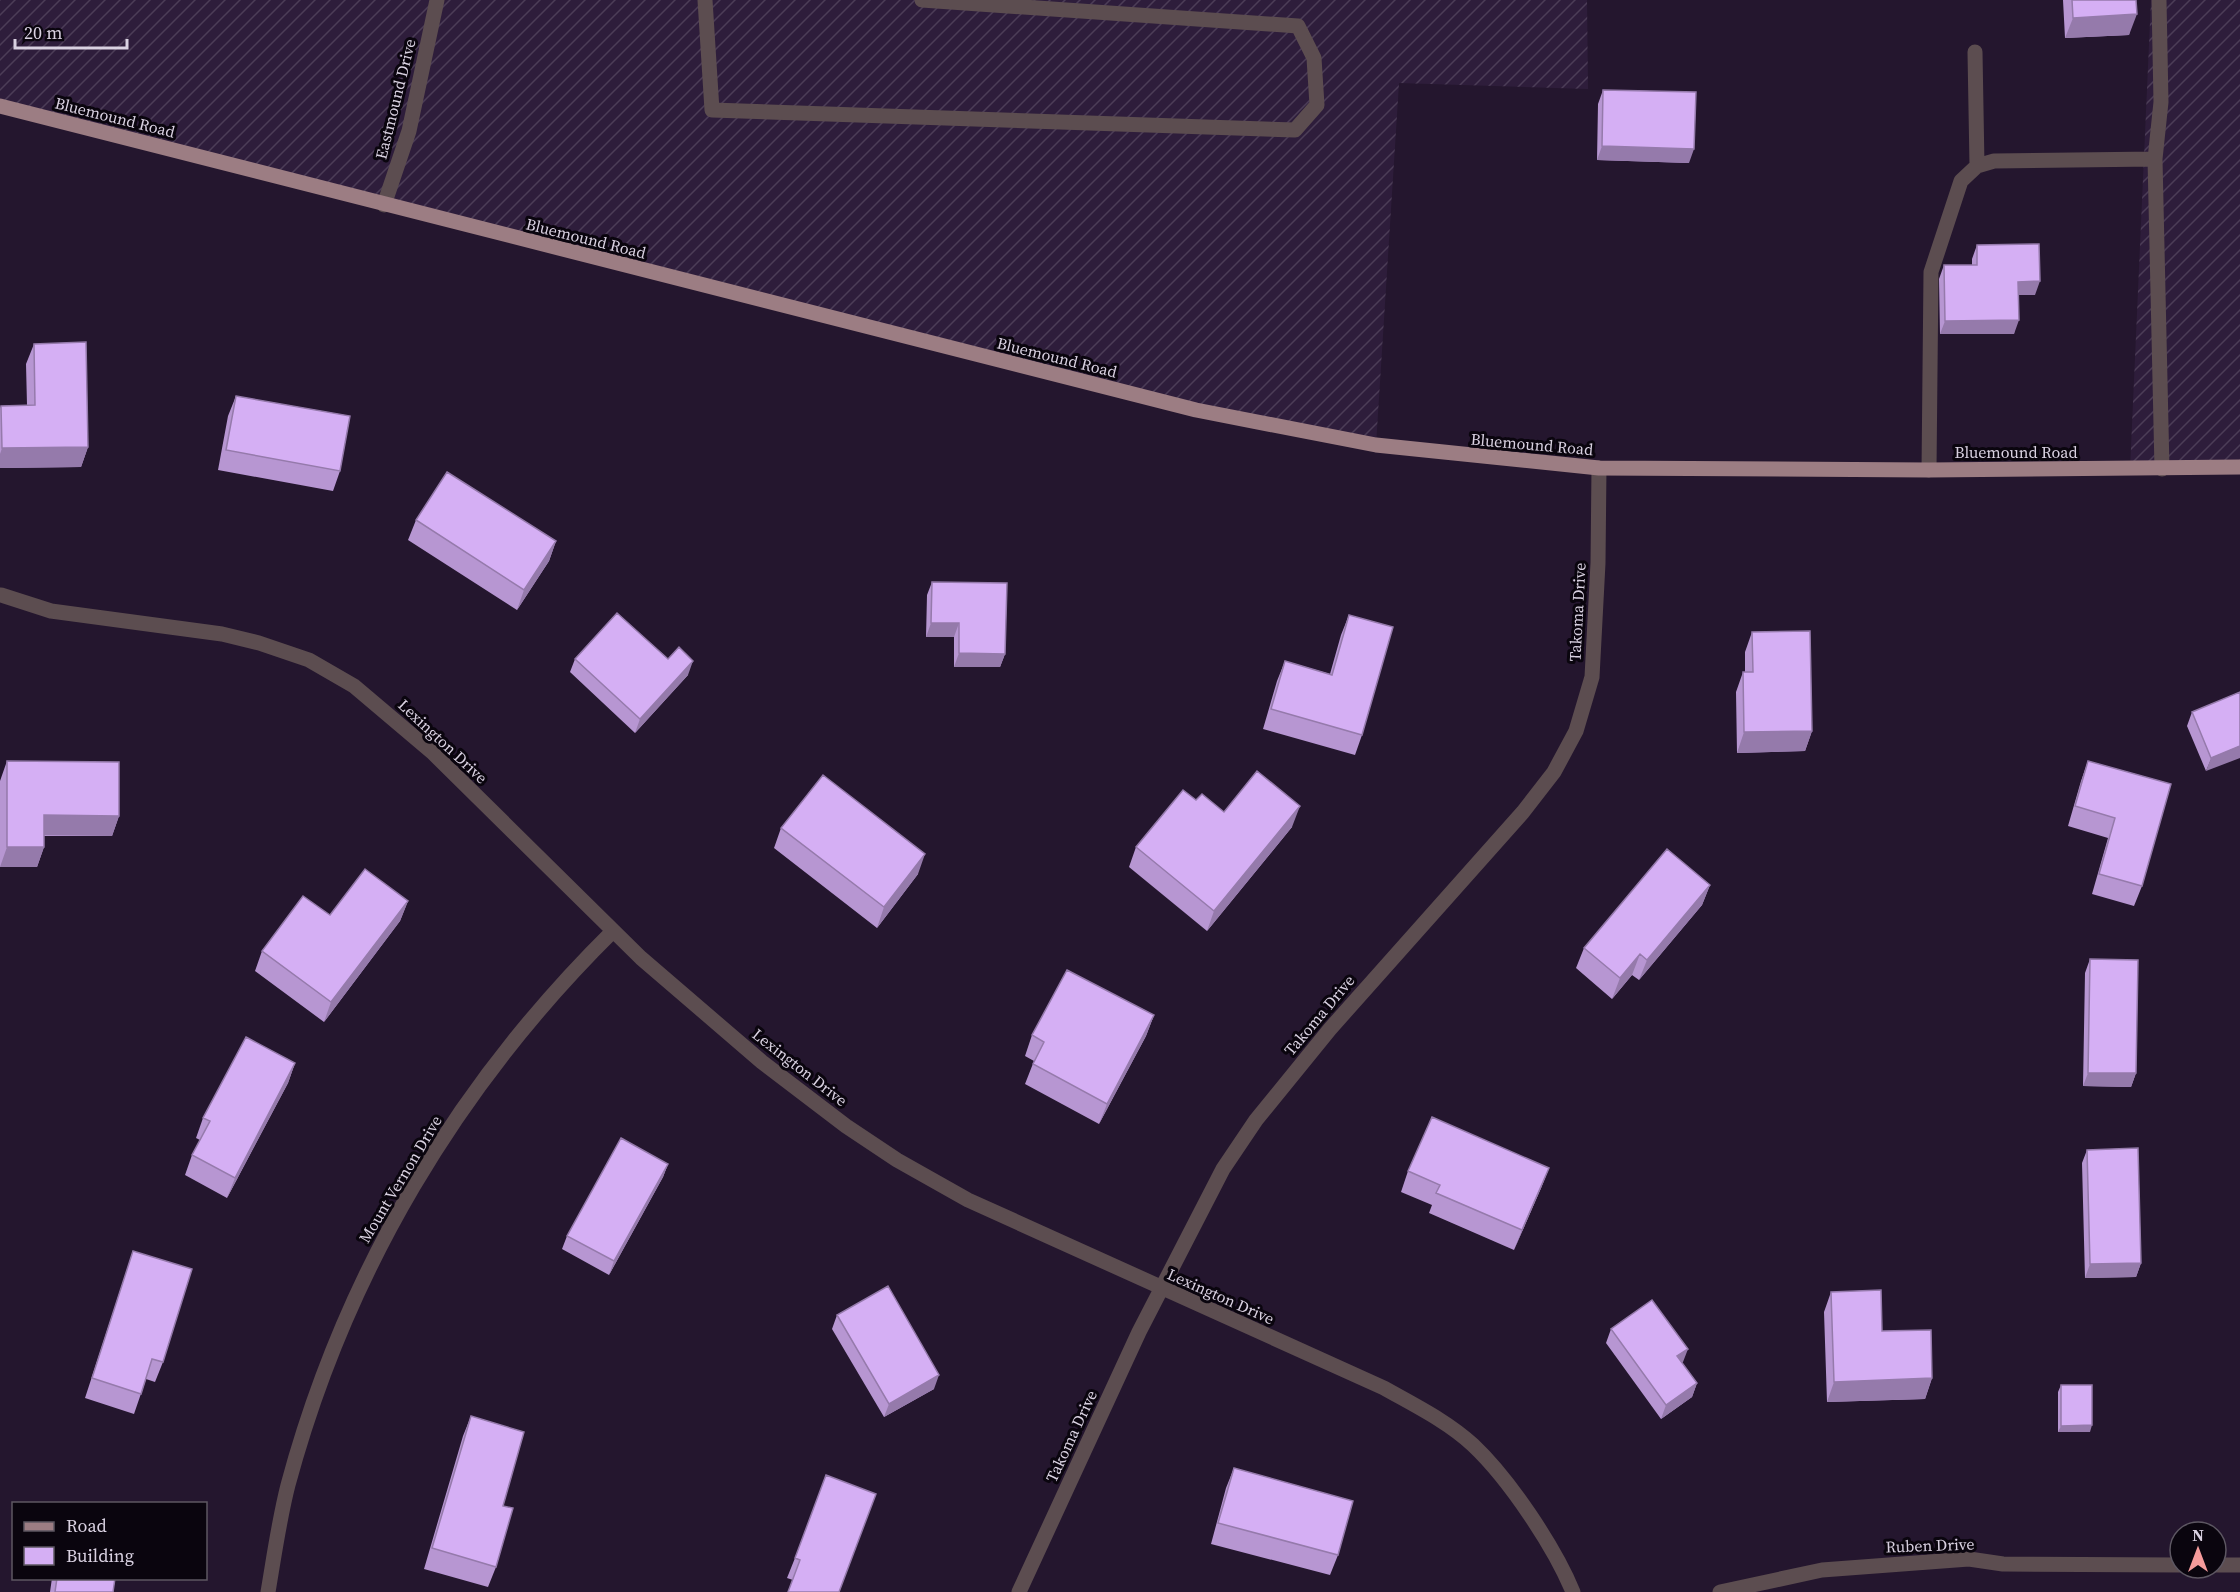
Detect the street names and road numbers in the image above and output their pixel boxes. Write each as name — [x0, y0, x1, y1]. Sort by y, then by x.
street label: Eastmound Drive — [369, 36, 421, 162]
street label: Bluemound Road — [53, 91, 177, 143]
street label: Bluemound Road — [524, 212, 648, 264]
street label: Bluemound Road — [995, 331, 1119, 383]
street label: Bluemound Road — [1470, 428, 1594, 460]
street label: Bluemound Road — [1955, 441, 2077, 463]
street label: Takoma Drive — [1563, 562, 1591, 662]
street label: Lexington Drive — [393, 694, 493, 788]
street label: Takoma Drive — [1279, 970, 1359, 1060]
street label: Lexington Drive — [748, 1023, 852, 1111]
street label: Mount Vernon Drive — [353, 1111, 447, 1247]
street label: Lexington Drive — [1164, 1263, 1278, 1329]
street label: Takoma Drive — [1040, 1386, 1102, 1486]
street label: Ruben Drive — [1885, 1532, 1975, 1558]

